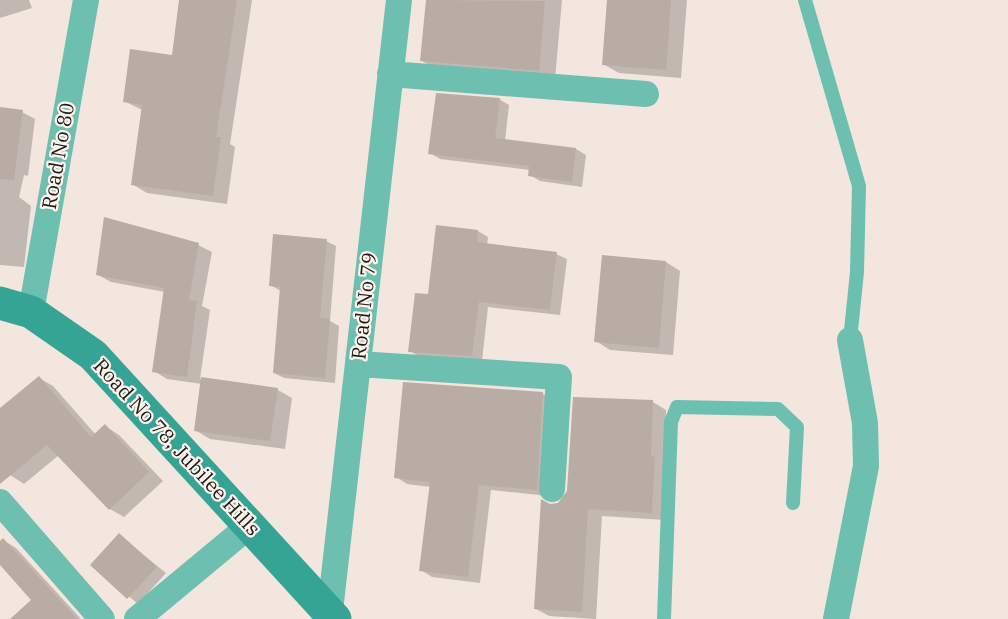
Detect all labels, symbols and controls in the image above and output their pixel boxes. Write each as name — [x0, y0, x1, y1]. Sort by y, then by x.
street label: Road No 80 — [35, 101, 80, 211]
street label: Road No 79 — [344, 251, 383, 361]
street label: Road No 78, Jubilee Hills — [88, 352, 267, 541]

